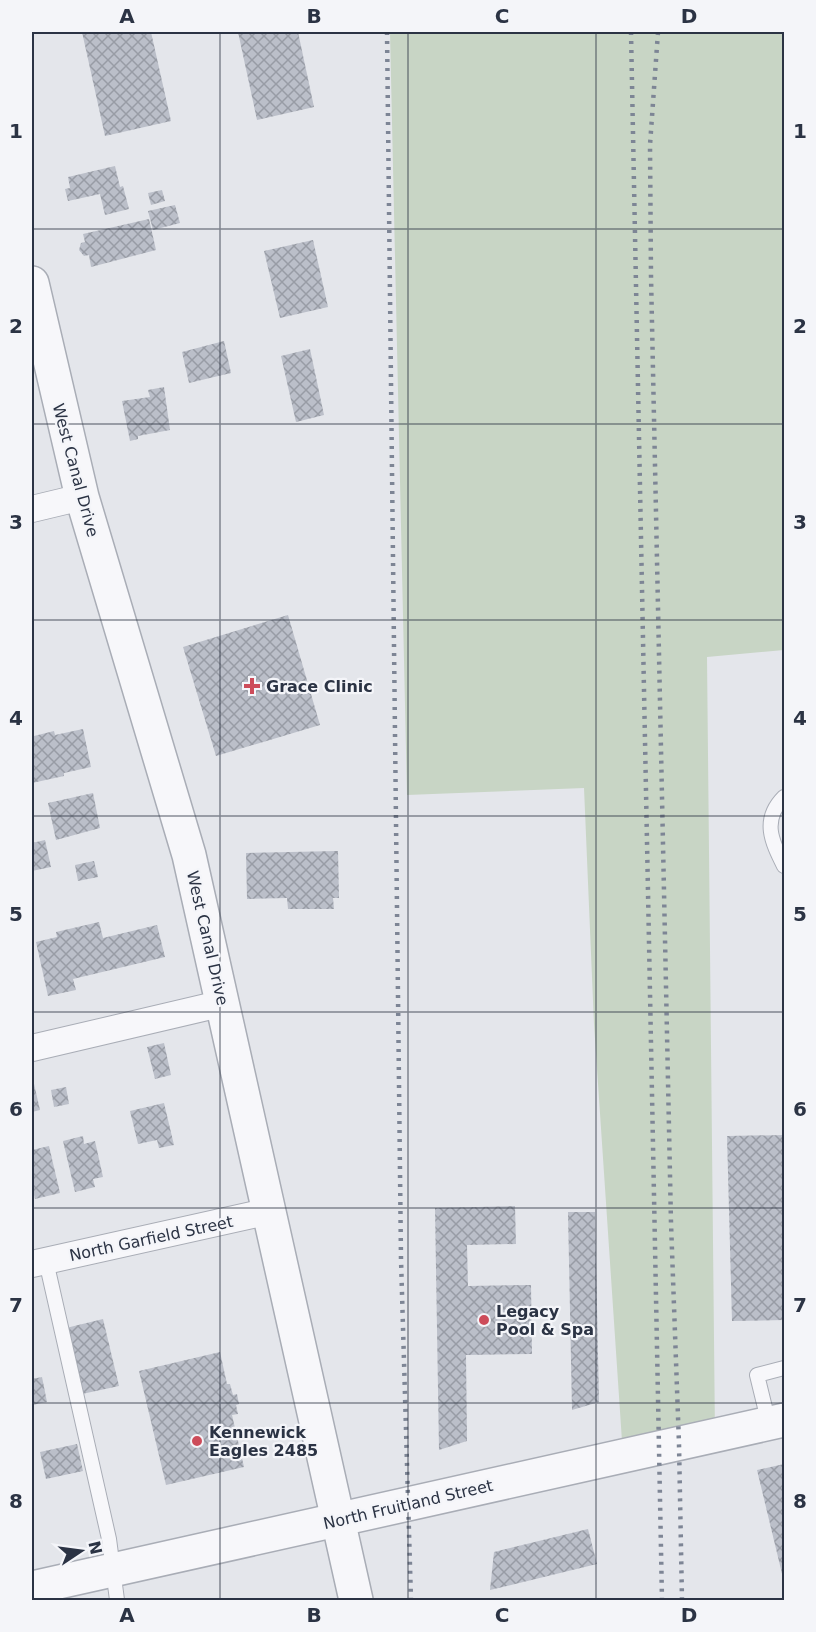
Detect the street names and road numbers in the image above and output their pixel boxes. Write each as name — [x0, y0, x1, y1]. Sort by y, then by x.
street label: West Canal Drive — [49, 401, 102, 539]
street label: West Canal Drive — [183, 869, 232, 1007]
street label: North Garfield Street — [68, 1212, 235, 1265]
street label: North Fruitland Street — [321, 1476, 495, 1533]

